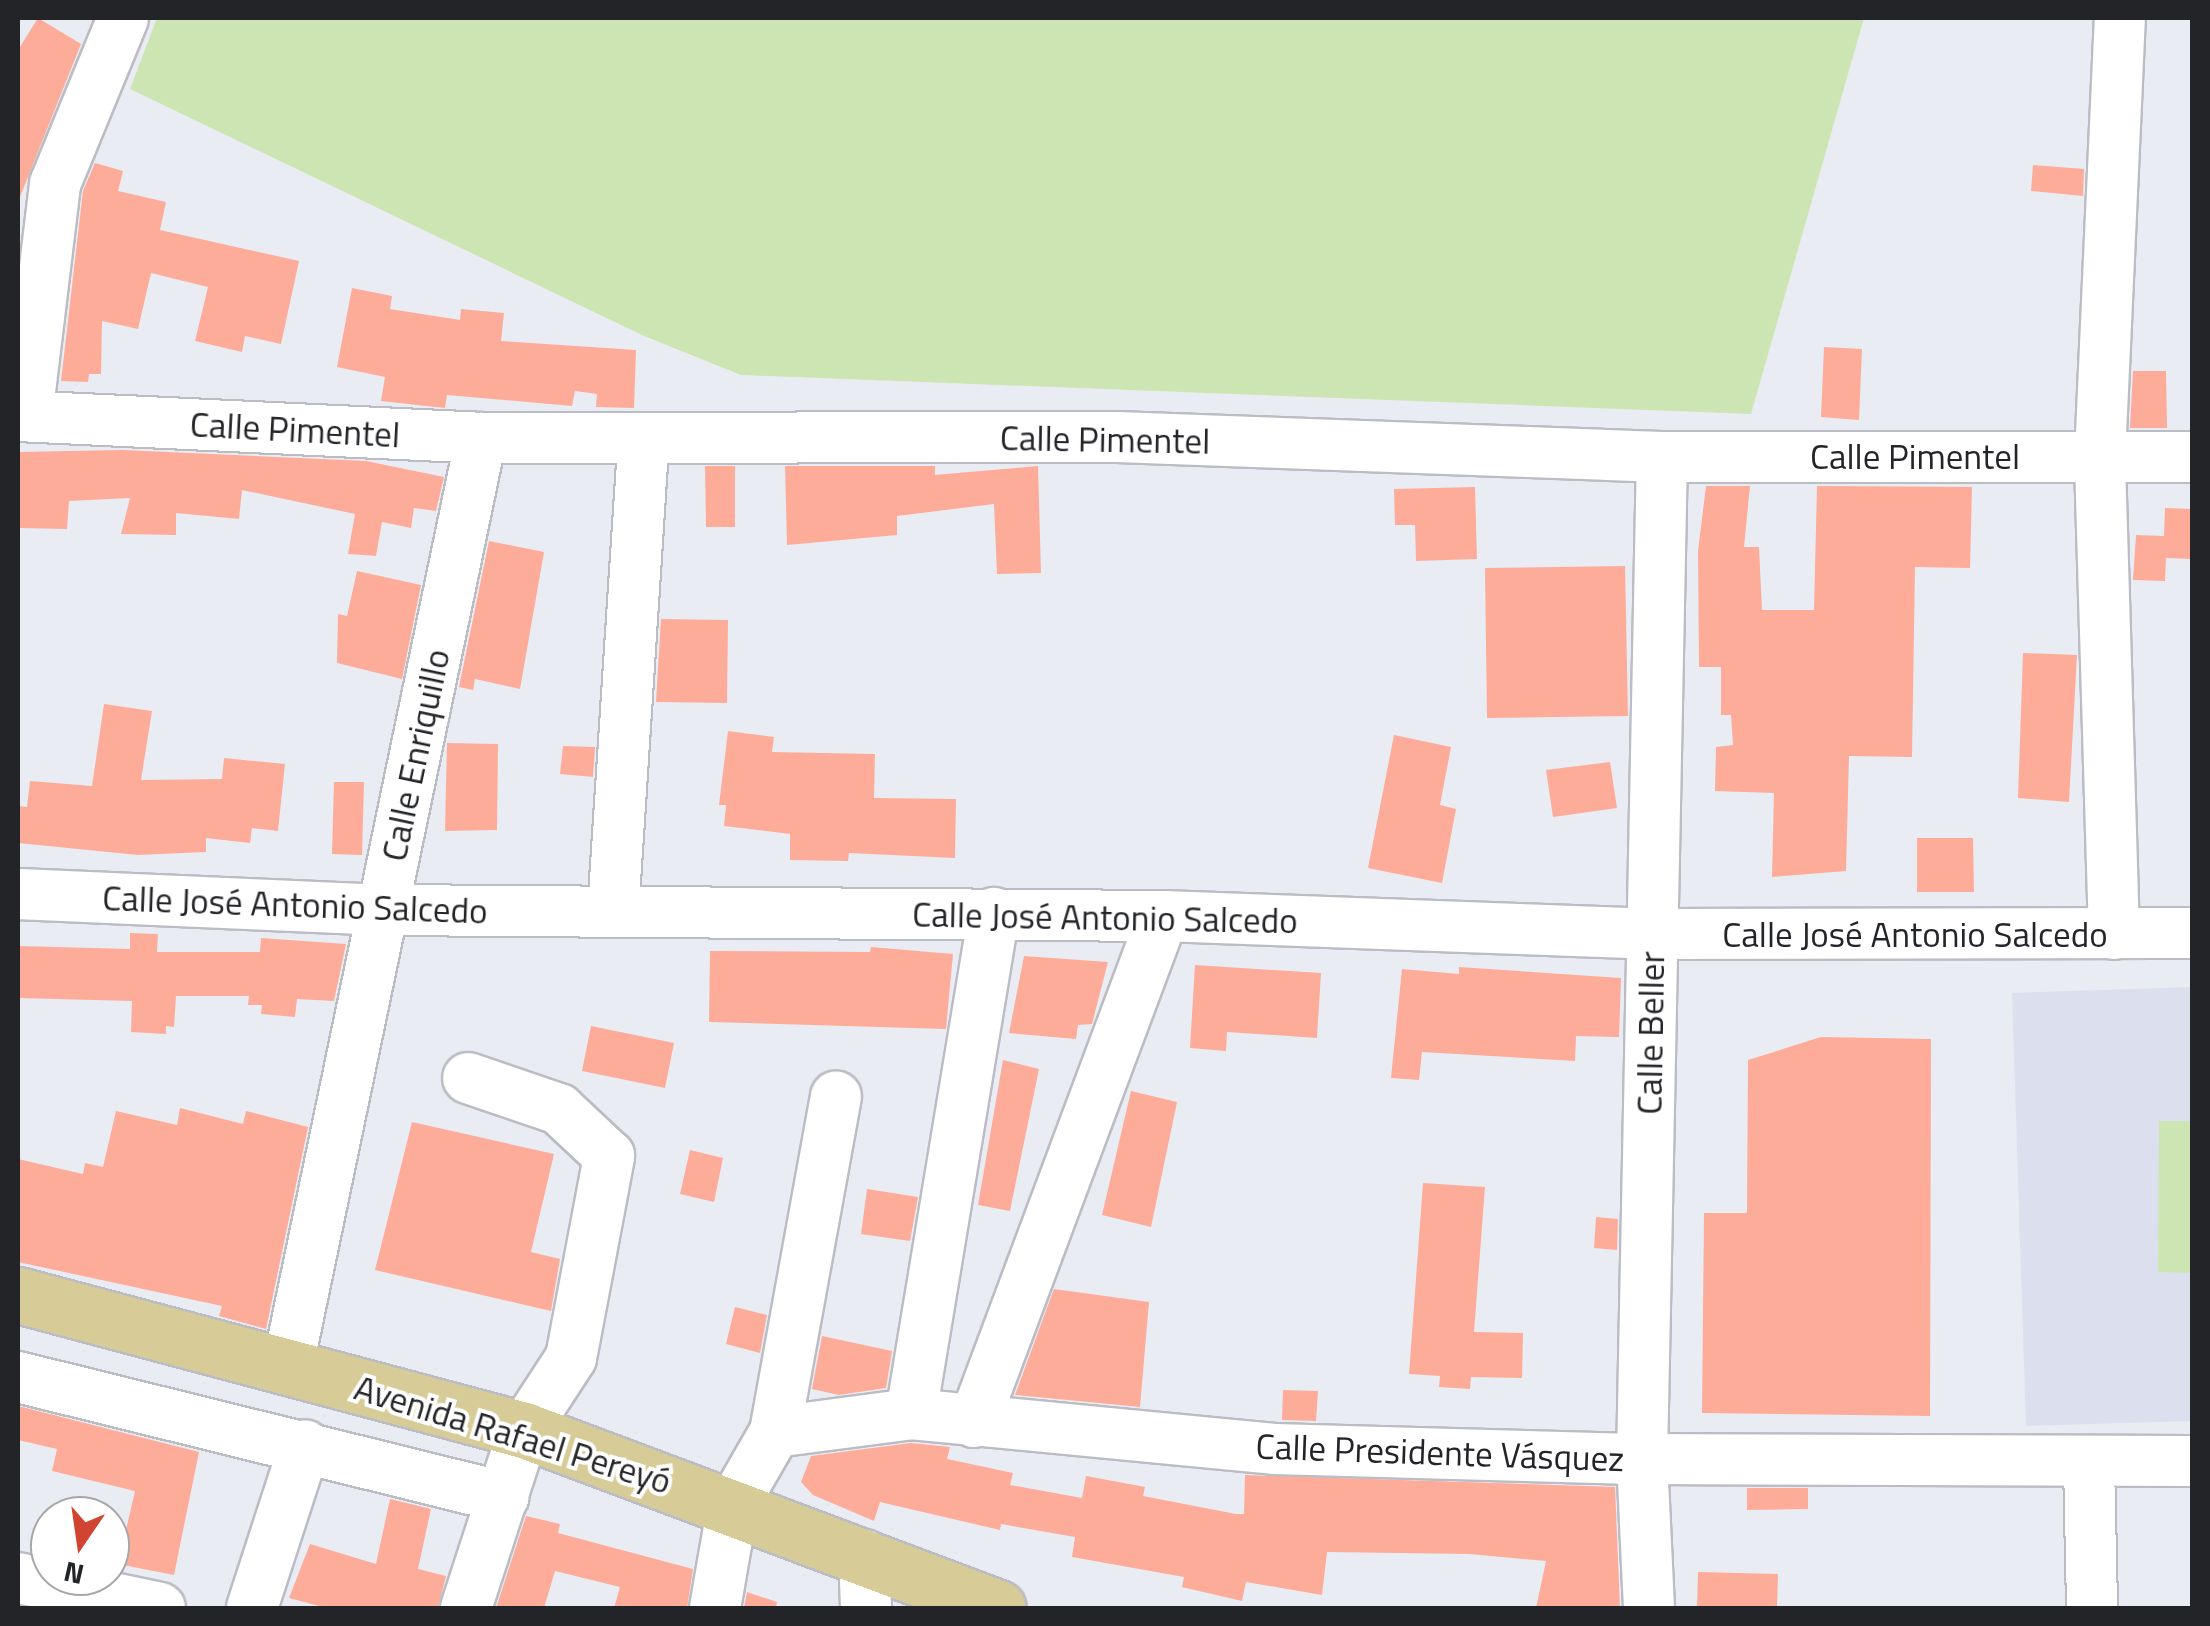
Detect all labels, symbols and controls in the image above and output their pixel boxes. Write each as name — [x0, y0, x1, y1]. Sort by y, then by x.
street label: Calle Pimentel — [189, 403, 401, 455]
street label: Calle Pimentel — [1000, 416, 1210, 462]
street label: Calle Pimentel — [1810, 435, 2020, 477]
street label: Calle Enriquillo — [372, 645, 458, 865]
street label: Calle José Antonio Salcedo — [102, 876, 488, 932]
street label: Calle José Antonio Salcedo — [912, 893, 1298, 941]
street label: Calle José Antonio Salcedo — [1722, 913, 2108, 955]
street label: Calle Beller — [1628, 951, 1672, 1115]
street label: Avenida Rafael Pereyó — [350, 1366, 676, 1502]
street label: Calle Presidente Vásquez — [1255, 1425, 1625, 1479]
north arrow — [30, 1496, 130, 1596]
text: N — [59, 1551, 88, 1597]

